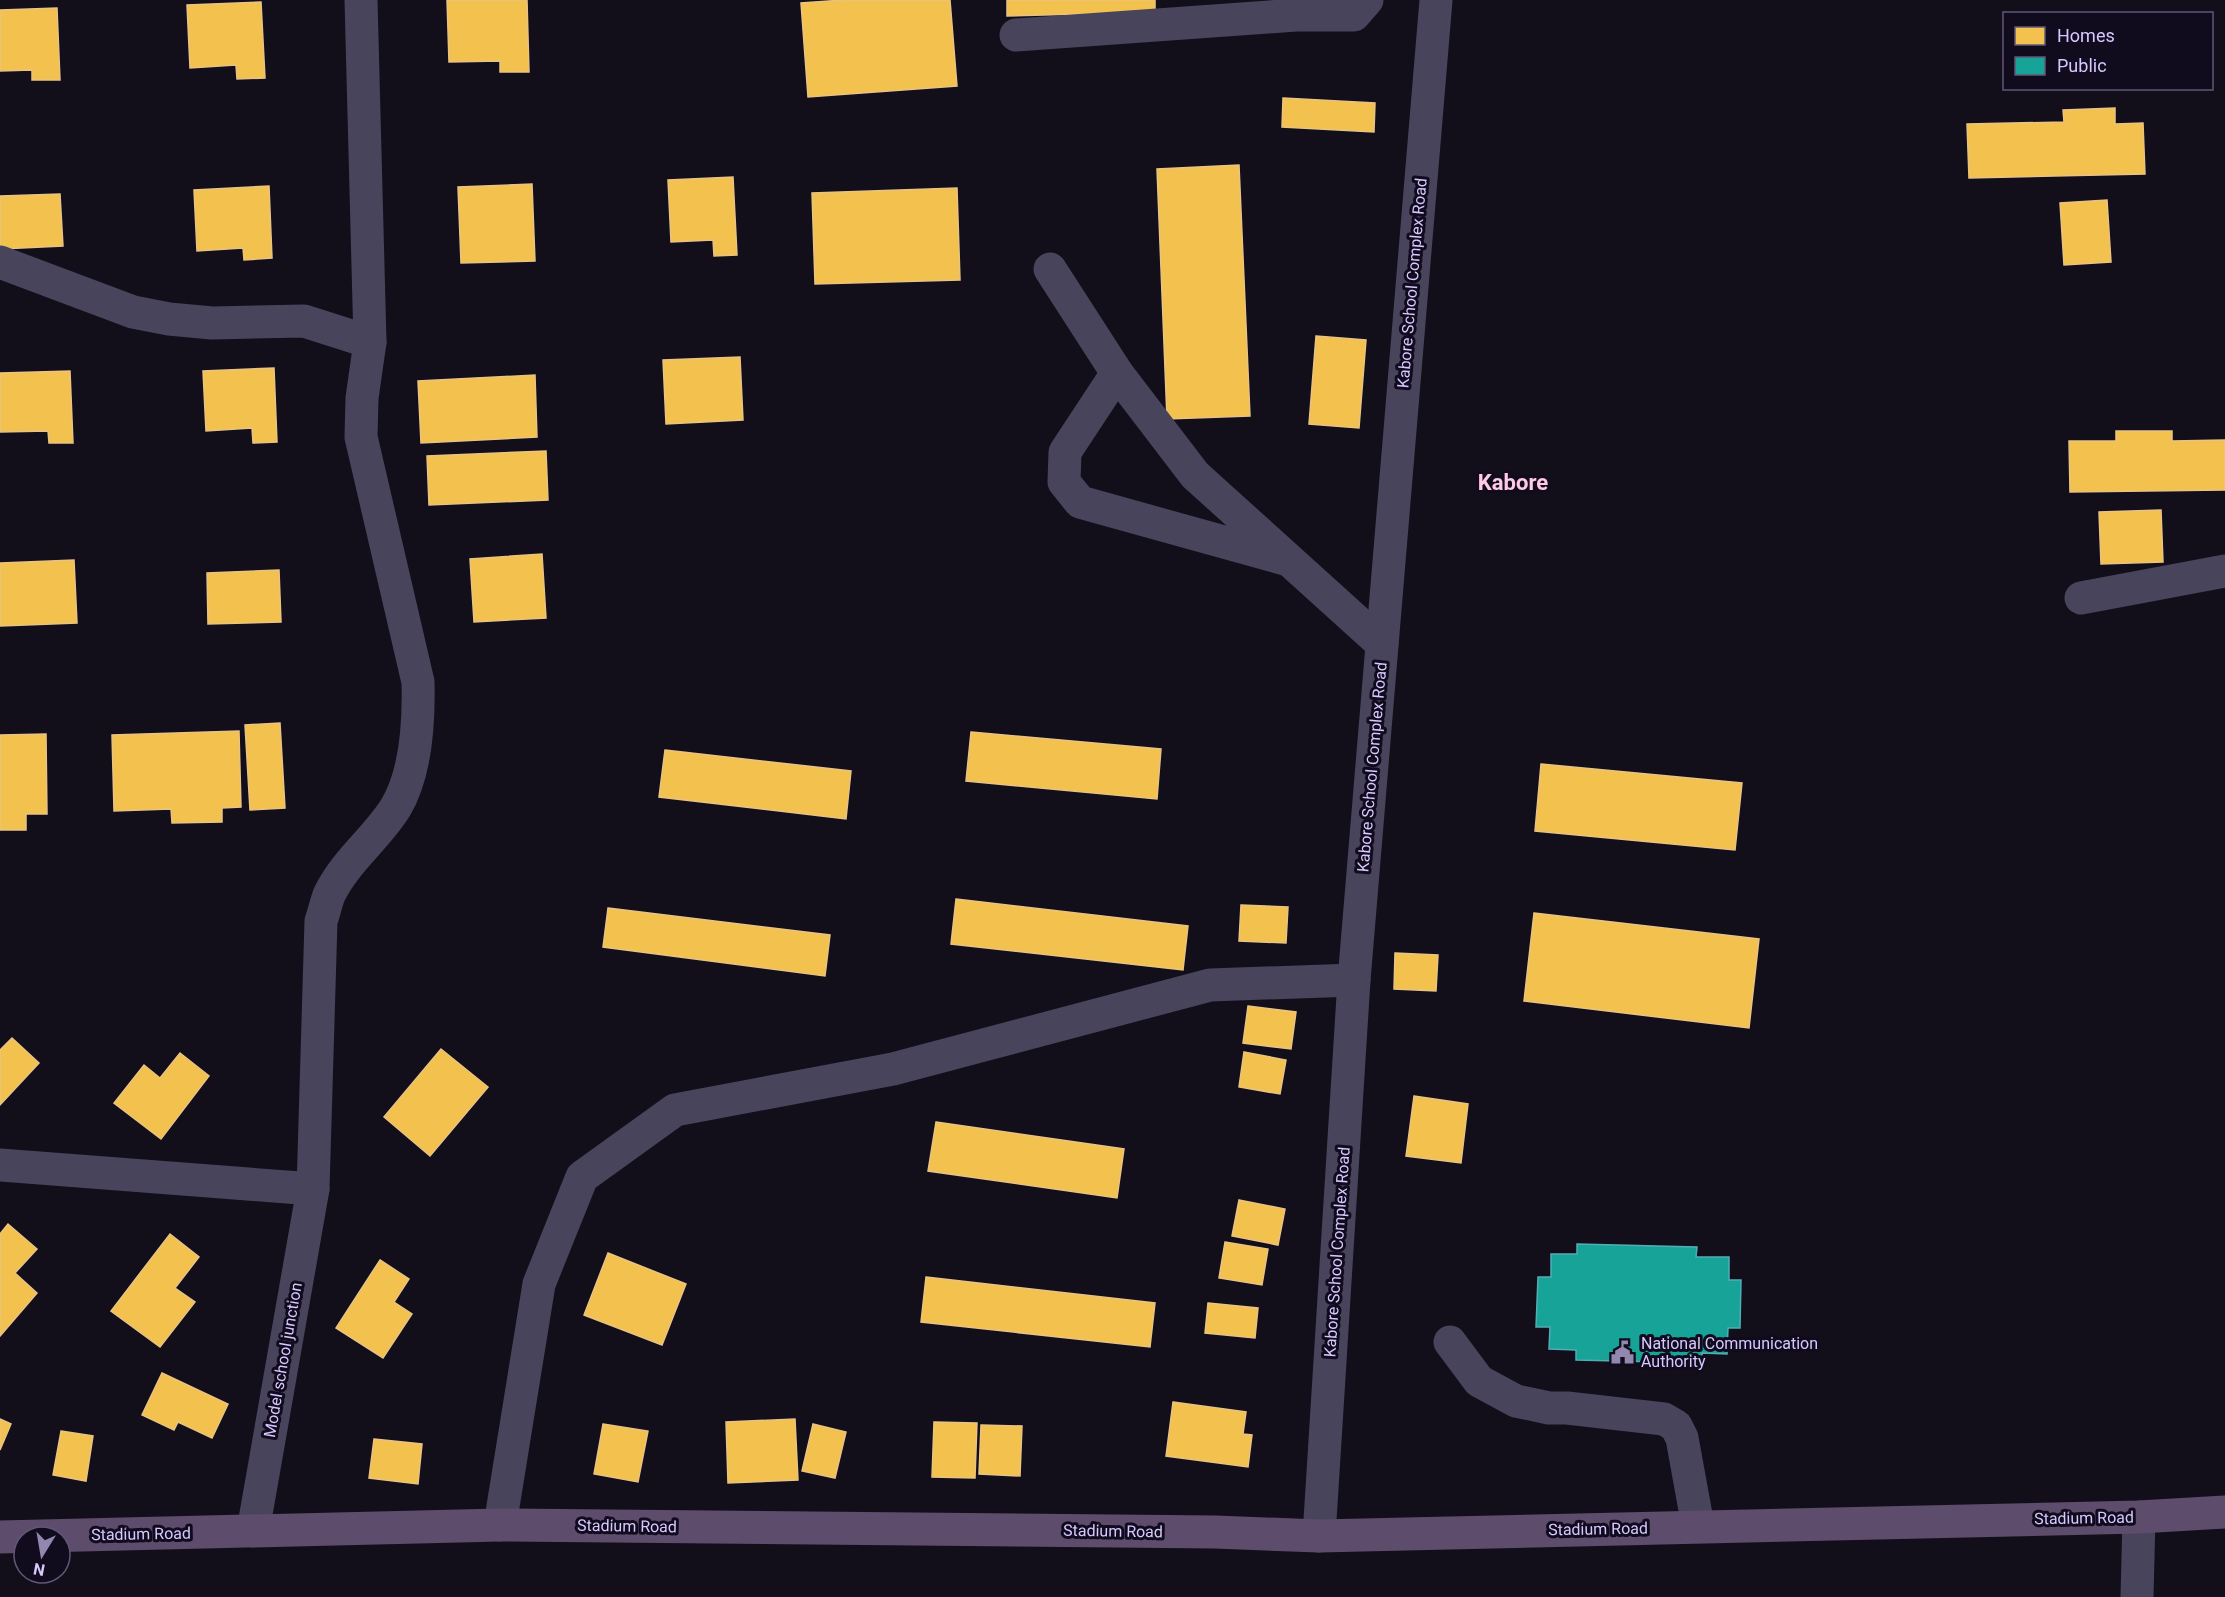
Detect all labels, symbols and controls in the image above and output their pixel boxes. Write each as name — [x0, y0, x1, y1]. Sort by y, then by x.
legend — [2003, 12, 2213, 90]
text: Homes — [2057, 25, 2115, 46]
text: Public — [2057, 55, 2107, 76]
street label: Kabore School Complex Road — [1393, 177, 1431, 389]
district label: Kabore — [1478, 470, 1548, 495]
street label: Kabore School Complex Road — [1353, 661, 1391, 873]
street label: Kabore School Complex Road — [1320, 1146, 1354, 1358]
street label: Model school junction — [260, 1281, 306, 1439]
place label: National Communication Authority — [1641, 1334, 1818, 1371]
public building icon: National Communication Authority — [1610, 1339, 1636, 1365]
street label: Stadium Road — [2034, 1508, 2134, 1528]
street label: Stadium Road — [577, 1516, 677, 1536]
street label: Stadium Road — [1548, 1519, 1648, 1539]
street label: Stadium Road — [1063, 1521, 1163, 1541]
street label: Stadium Road — [91, 1524, 191, 1544]
north arrow — [12, 1525, 72, 1585]
text: N — [32, 1559, 47, 1580]

